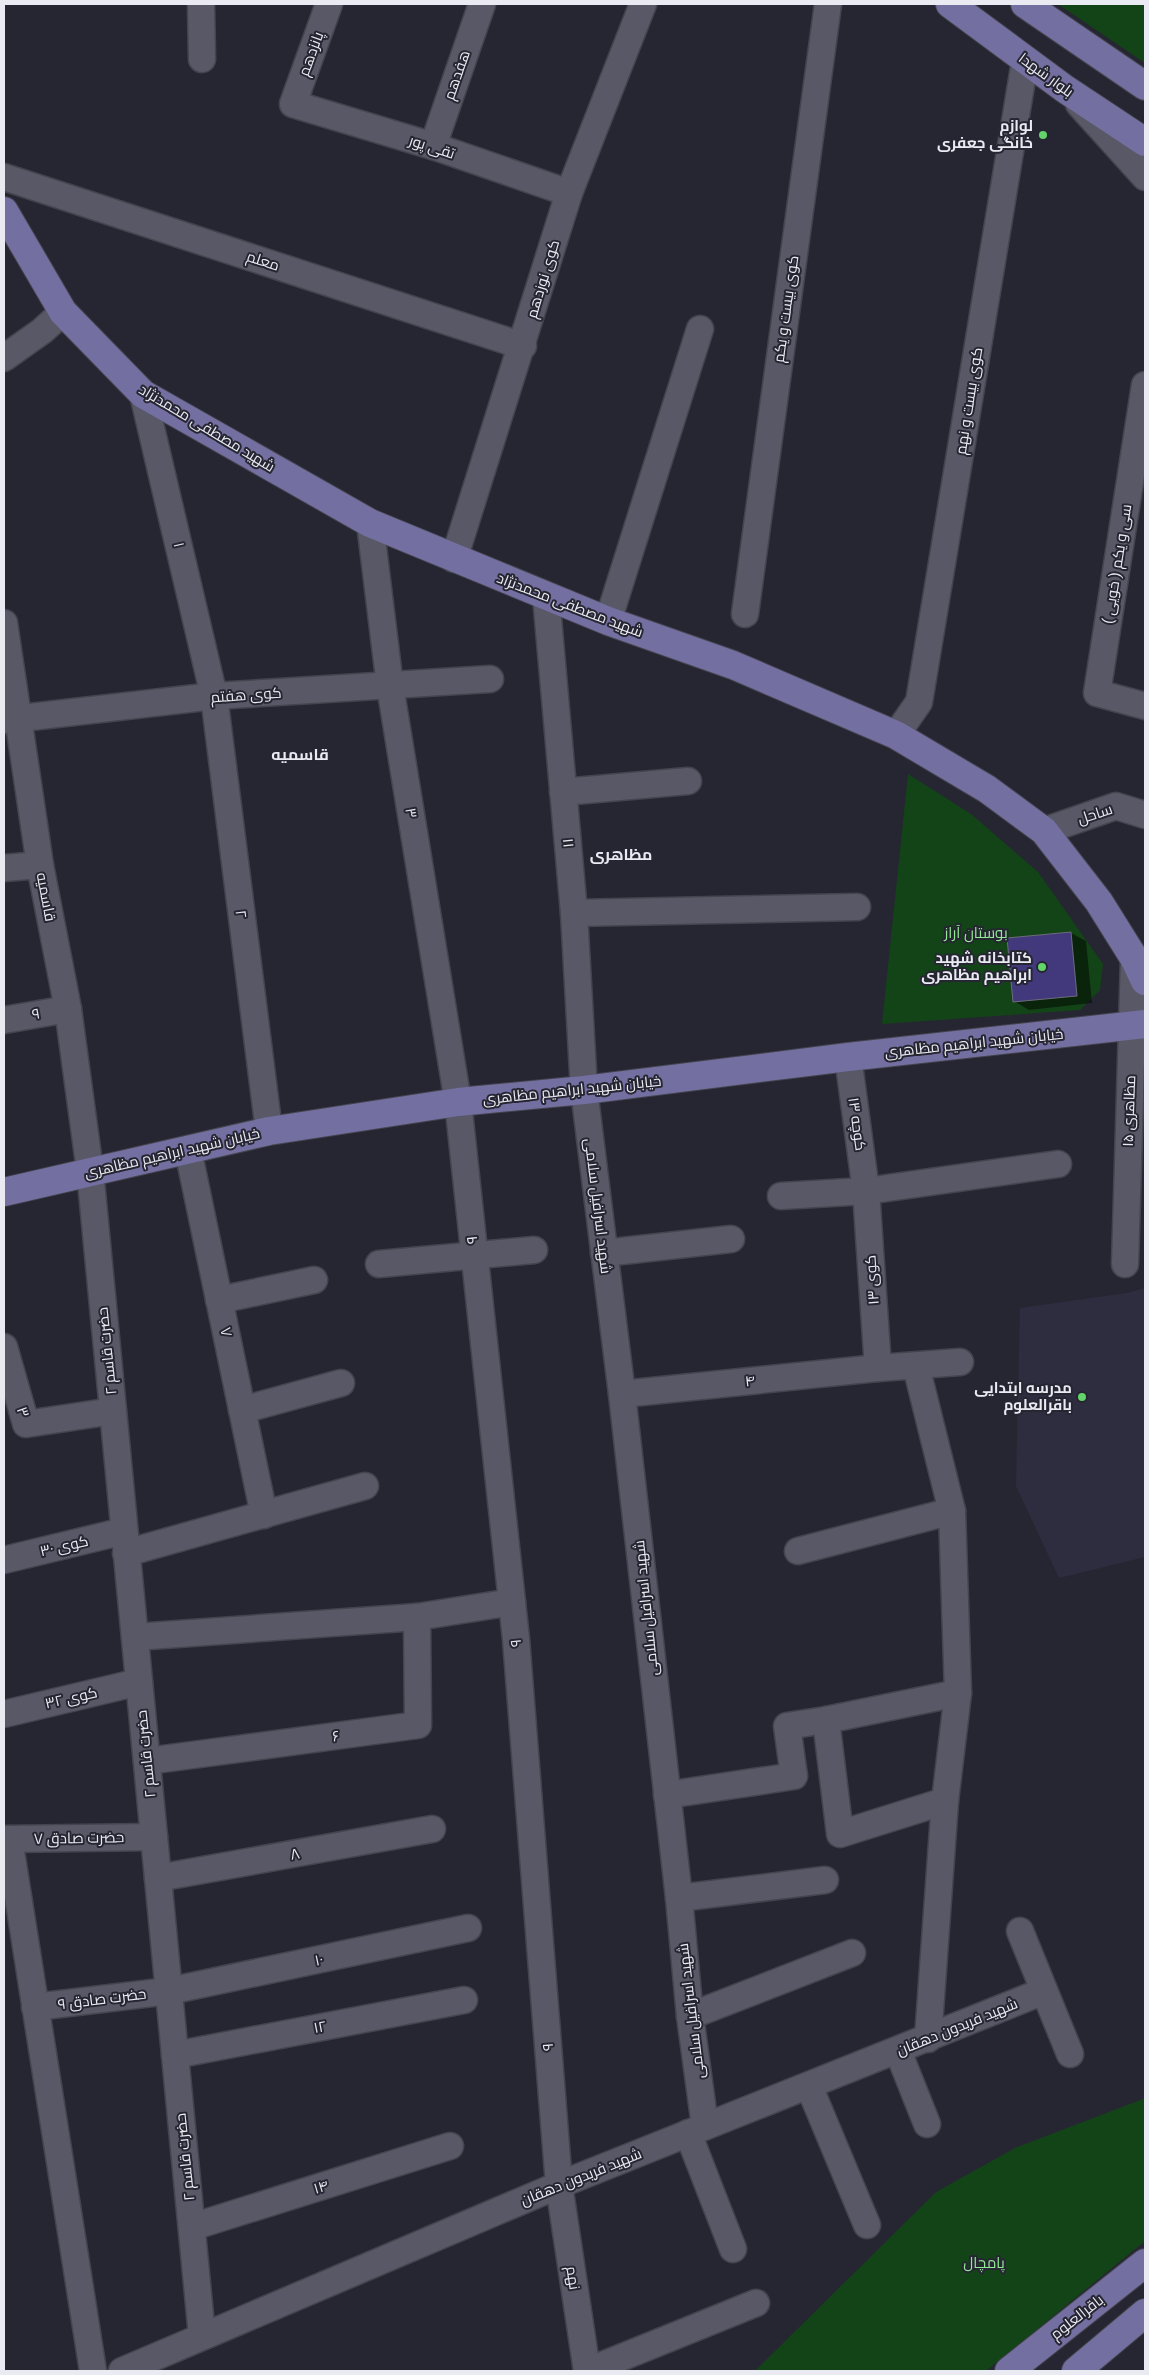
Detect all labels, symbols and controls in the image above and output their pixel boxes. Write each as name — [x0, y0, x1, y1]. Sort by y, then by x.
street label: پانزدهم — [295, 29, 328, 79]
street label: هفدهم — [440, 48, 475, 103]
street label: بلوار شهدا — [1014, 49, 1077, 102]
place label: لوازم خانگی جعفری — [937, 117, 1033, 152]
marker: لوازم خانگی جعفری — [1037, 129, 1049, 141]
street label: تقی پور — [406, 131, 457, 164]
street label: کوی نوزدهم — [523, 238, 564, 321]
street label: معلم — [244, 247, 282, 276]
street label: کوی بیست و یکم — [770, 254, 803, 364]
street label: کوی بیست و نهم — [952, 346, 987, 456]
street label: شهید مصطفی محمدنژاد — [135, 380, 278, 477]
street label: سی و یکم ( خویی ) — [1099, 503, 1136, 625]
street label: ۱ — [170, 541, 188, 549]
street label: شهید مصطفی محمدنژاد — [494, 569, 646, 642]
street label: کوی هفتم — [210, 684, 282, 707]
district label: قاسمیه — [271, 745, 329, 764]
street label: ساحل — [1075, 800, 1115, 829]
street label: ۳ — [401, 807, 421, 819]
street label: ۱۱ — [559, 838, 577, 848]
district label: مظاهری — [590, 845, 652, 864]
street label: قاسمیه — [32, 871, 60, 923]
street label: ۲ — [232, 909, 250, 919]
park label: بوستان آراز — [943, 924, 1008, 943]
place label: کتابخانه شهید ابراهیم مظاهری — [921, 949, 1032, 985]
marker: کتابخانه شهید ابراهیم مظاهری — [1036, 961, 1048, 973]
street label: ۹ — [31, 1004, 41, 1024]
street label: خیابان شهید ابراهیم مظاهری — [884, 1025, 1064, 1062]
street label: خیابان شهید ابراهیم مظاهری — [482, 1072, 662, 1109]
street label: ۱۵ مظاهری — [1119, 1075, 1140, 1147]
street label: کوچه ۱۳ — [843, 1096, 870, 1152]
street label: خیابان شهید ابراهیم مظاهری — [83, 1124, 262, 1183]
street label: شهید اسرافیل سلامی — [580, 1137, 615, 1275]
street label: ۹ — [463, 1235, 481, 1245]
street label: کوی ۱۳ — [861, 1254, 884, 1306]
street label: ۲ حضرت قاسم — [93, 1306, 122, 1396]
street label: ۷ — [216, 1326, 236, 1338]
street label: ۴ — [744, 1372, 756, 1390]
place label: مدرسه ابتدایی باقرالعلوم — [974, 1379, 1072, 1415]
marker: مدرسه ابتدایی باقرالعلوم — [1076, 1391, 1088, 1403]
street label: ۳ — [13, 1404, 33, 1420]
street label: کوی ۳۰ — [38, 1532, 90, 1561]
street label: شهید اسرافیل سلامی — [630, 1539, 663, 1677]
street label: ۹ — [507, 1638, 525, 1648]
street label: کوی ۳۲ — [43, 1683, 99, 1714]
street label: ۲ حضرت قاسم — [132, 1709, 161, 1799]
street label: ۶ — [331, 1727, 341, 1745]
street label: ۷ حضرت صادق — [33, 1828, 125, 1849]
street label: ۸ — [289, 1844, 301, 1864]
street label: شهید اسرافیل سلامی — [674, 1942, 709, 2080]
street label: ۱۰ — [313, 1950, 325, 1970]
street label: ۹ حضرت صادق — [57, 1985, 147, 2014]
street label: شهید فریدون دهقان — [894, 1994, 1021, 2060]
street label: ۱۲ — [312, 2017, 328, 2037]
street label: ۹ — [539, 2042, 557, 2052]
street label: ۲ حضرت قاسم — [171, 2112, 200, 2202]
street label: شهید فریدون دهقان — [518, 2144, 645, 2210]
street label: ۱۴ — [311, 2176, 331, 2198]
park label: پامچال — [963, 2254, 1005, 2273]
street label: نهم — [561, 2265, 584, 2291]
street label: باقرالعلوم — [1047, 2291, 1108, 2344]

